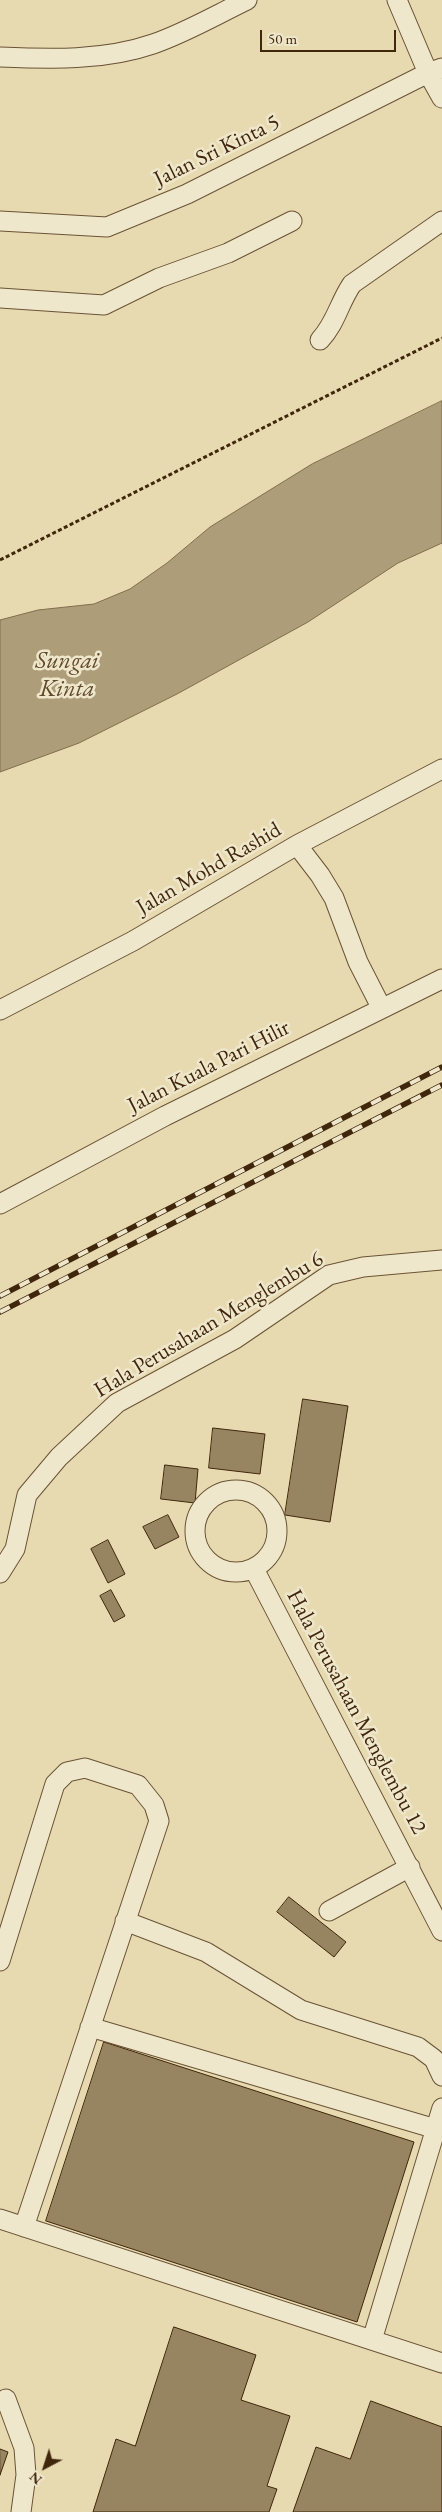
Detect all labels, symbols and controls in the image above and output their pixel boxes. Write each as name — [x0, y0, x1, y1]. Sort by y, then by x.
scale bar — [262, 20, 398, 52]
text: 50 m — [268, 29, 297, 48]
street label: Jalan Sri Kinta 5 — [150, 109, 284, 193]
water label: Sungai Kinta — [35, 647, 99, 703]
street label: Jalan Mohd Rashid — [132, 817, 286, 921]
street label: Jalan Kuala Pari Hilir — [124, 1015, 294, 1119]
street label: Hala Perusahaan Menglembu 6 — [90, 1246, 328, 1404]
street label: Hala Perusahaan Menglembu 12 — [280, 1585, 432, 1839]
north arrow — [20, 2442, 70, 2492]
text: N — [25, 2468, 45, 2489]

